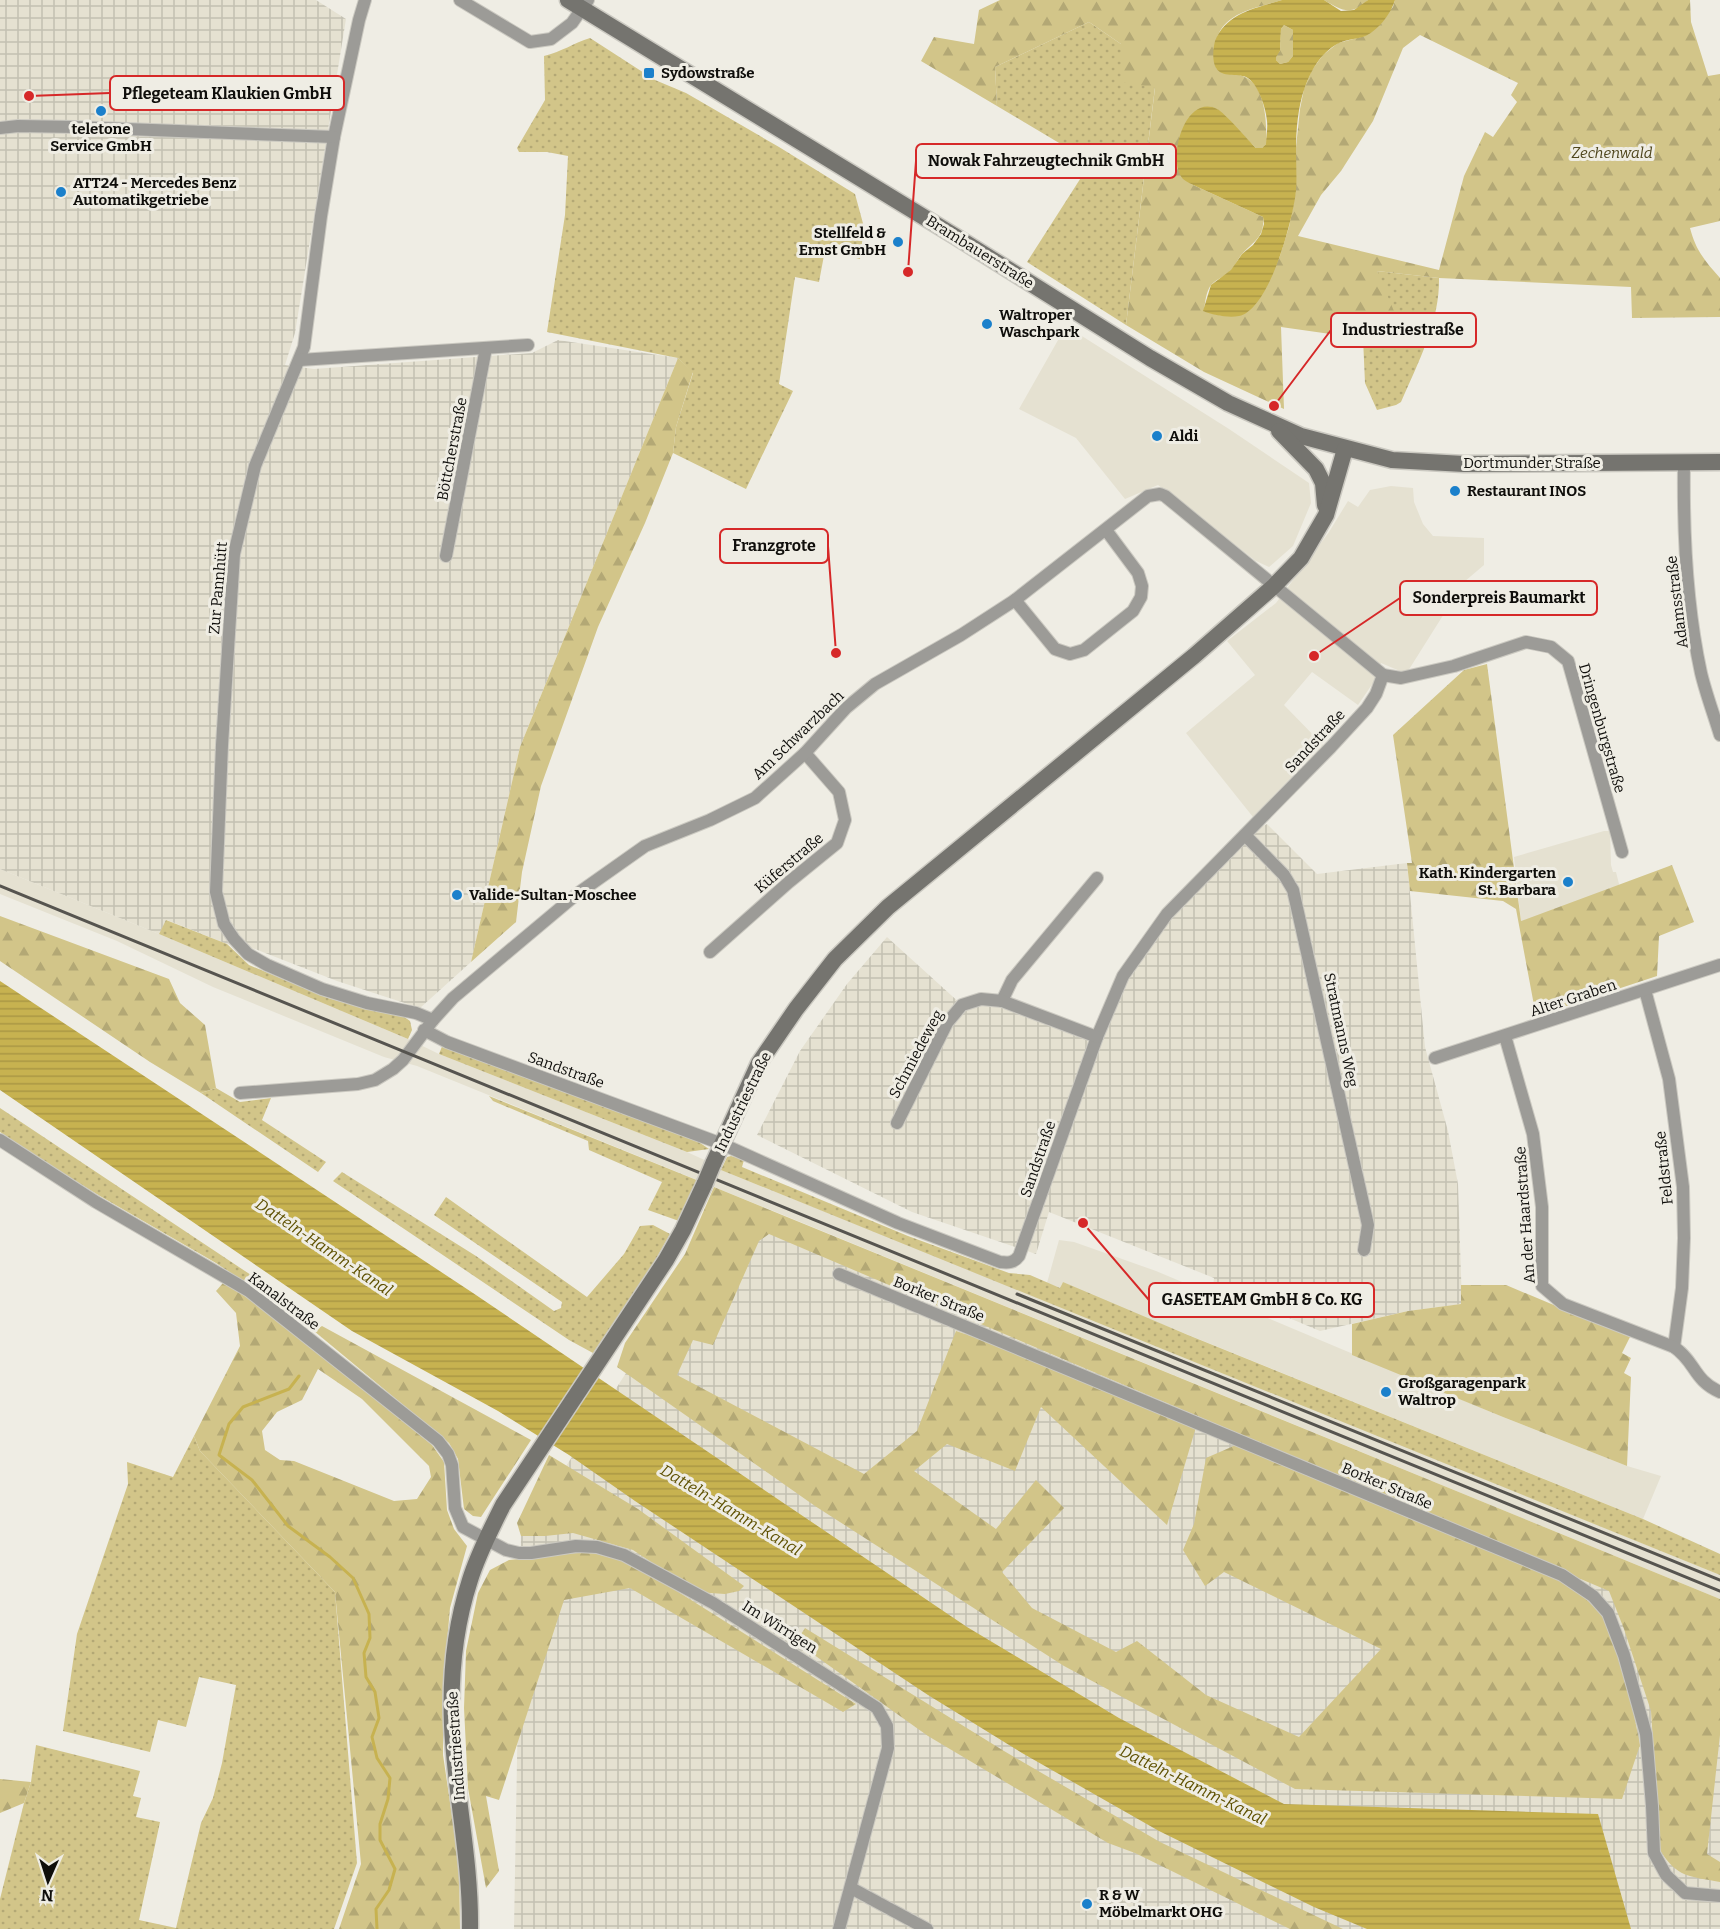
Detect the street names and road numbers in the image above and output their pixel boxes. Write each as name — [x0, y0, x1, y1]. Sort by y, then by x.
street label: Brambauerstraße — [923, 212, 1037, 292]
street label: Böttcherstraße — [433, 396, 471, 502]
street label: Dortmunder Straße — [1463, 454, 1601, 472]
street label: Zur Pannhütt — [205, 540, 231, 635]
street label: Adamsstraße — [1662, 555, 1692, 649]
street label: Dringenburgstraße — [1575, 661, 1629, 795]
street label: Am Schwarzbach — [749, 686, 848, 783]
street label: Sandstraße — [1281, 706, 1349, 776]
street label: Küferstraße — [751, 829, 827, 897]
street label: Stratmanns Weg — [1320, 971, 1362, 1089]
street label: Alter Graben — [1528, 975, 1619, 1020]
street label: Schmiedeweg — [885, 1007, 947, 1101]
street label: Sandstraße — [525, 1048, 607, 1092]
street label: Industriestraße — [711, 1049, 775, 1155]
street label: Sandstraße — [1016, 1118, 1060, 1200]
street label: Feldstraße — [1651, 1130, 1677, 1206]
street label: An der Haardstraße — [1511, 1146, 1539, 1284]
street label: Kanalstraße — [245, 1268, 323, 1334]
street label: Borker Straße — [891, 1273, 987, 1325]
street label: Borker Straße — [1339, 1459, 1435, 1513]
street label: Im Wirrigen — [739, 1597, 821, 1657]
street label: Industriestraße — [443, 1691, 469, 1801]

